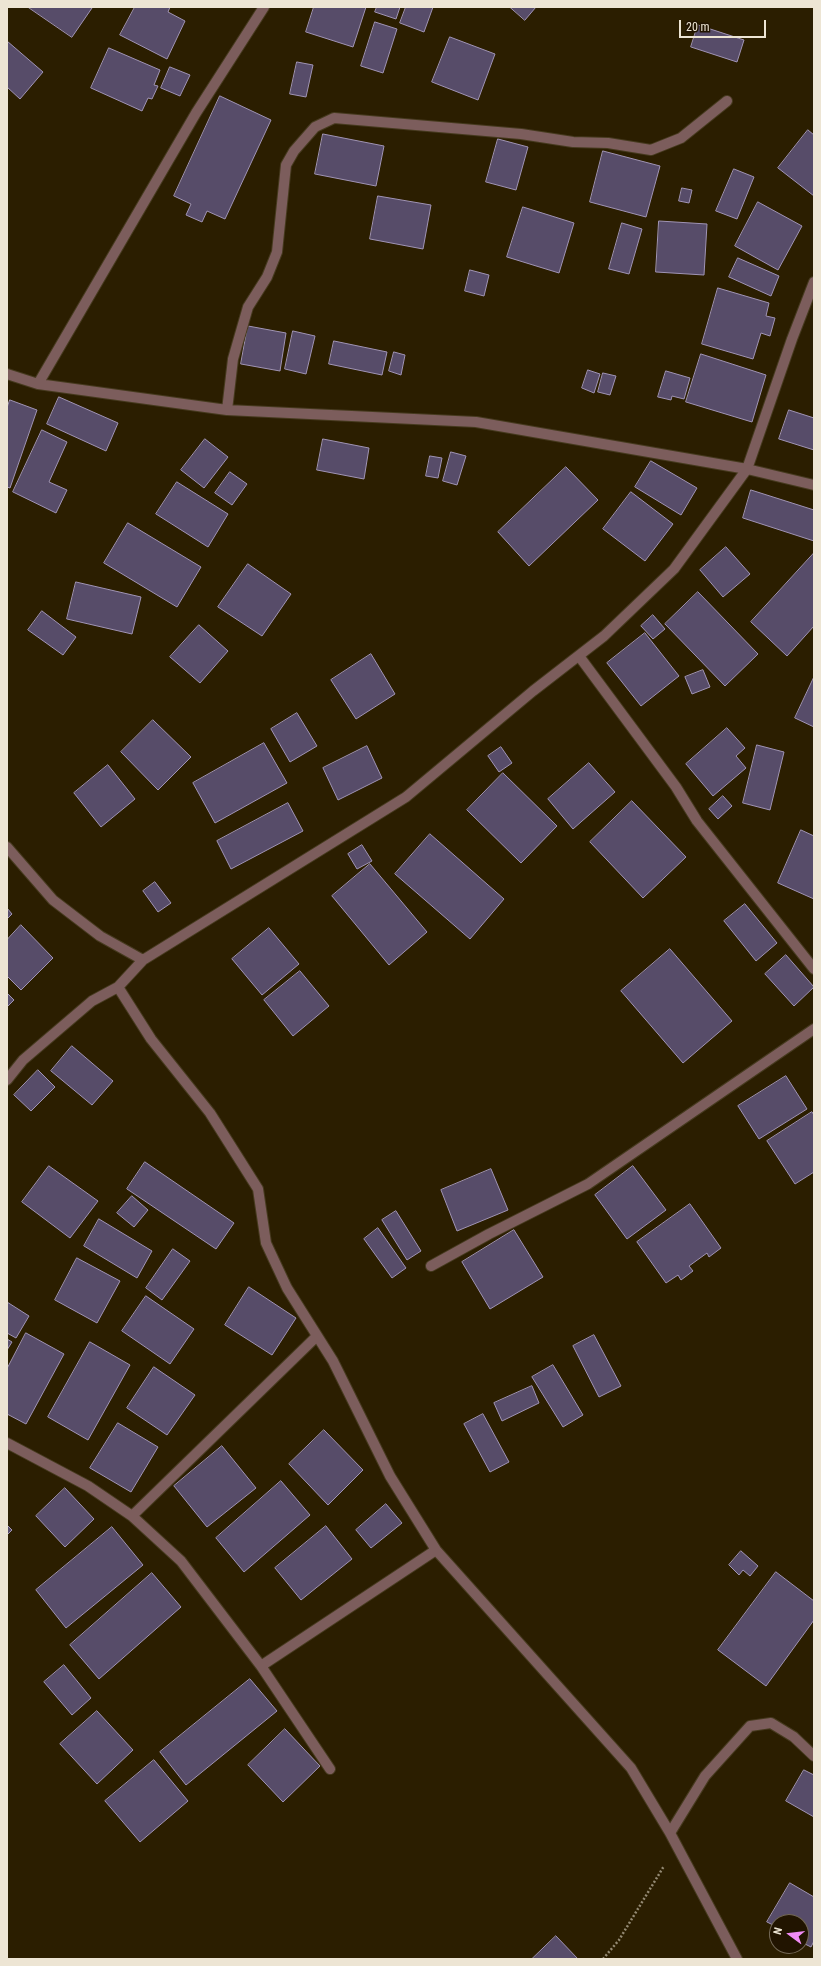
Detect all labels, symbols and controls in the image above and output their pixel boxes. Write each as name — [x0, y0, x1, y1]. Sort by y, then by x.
scale bar — [681, 12, 768, 38]
text: 20 m — [686, 20, 710, 34]
north arrow — [769, 1914, 809, 1954]
text: N — [771, 1926, 785, 1936]

